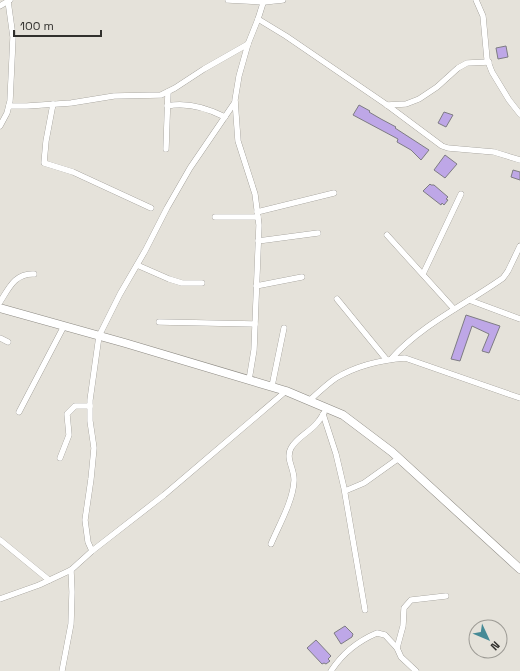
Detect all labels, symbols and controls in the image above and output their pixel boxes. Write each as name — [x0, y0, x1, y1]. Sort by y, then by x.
scale bar — [14, 12, 101, 38]
text: 100 m — [20, 18, 54, 34]
north arrow — [468, 619, 508, 659]
text: N — [488, 638, 503, 653]

